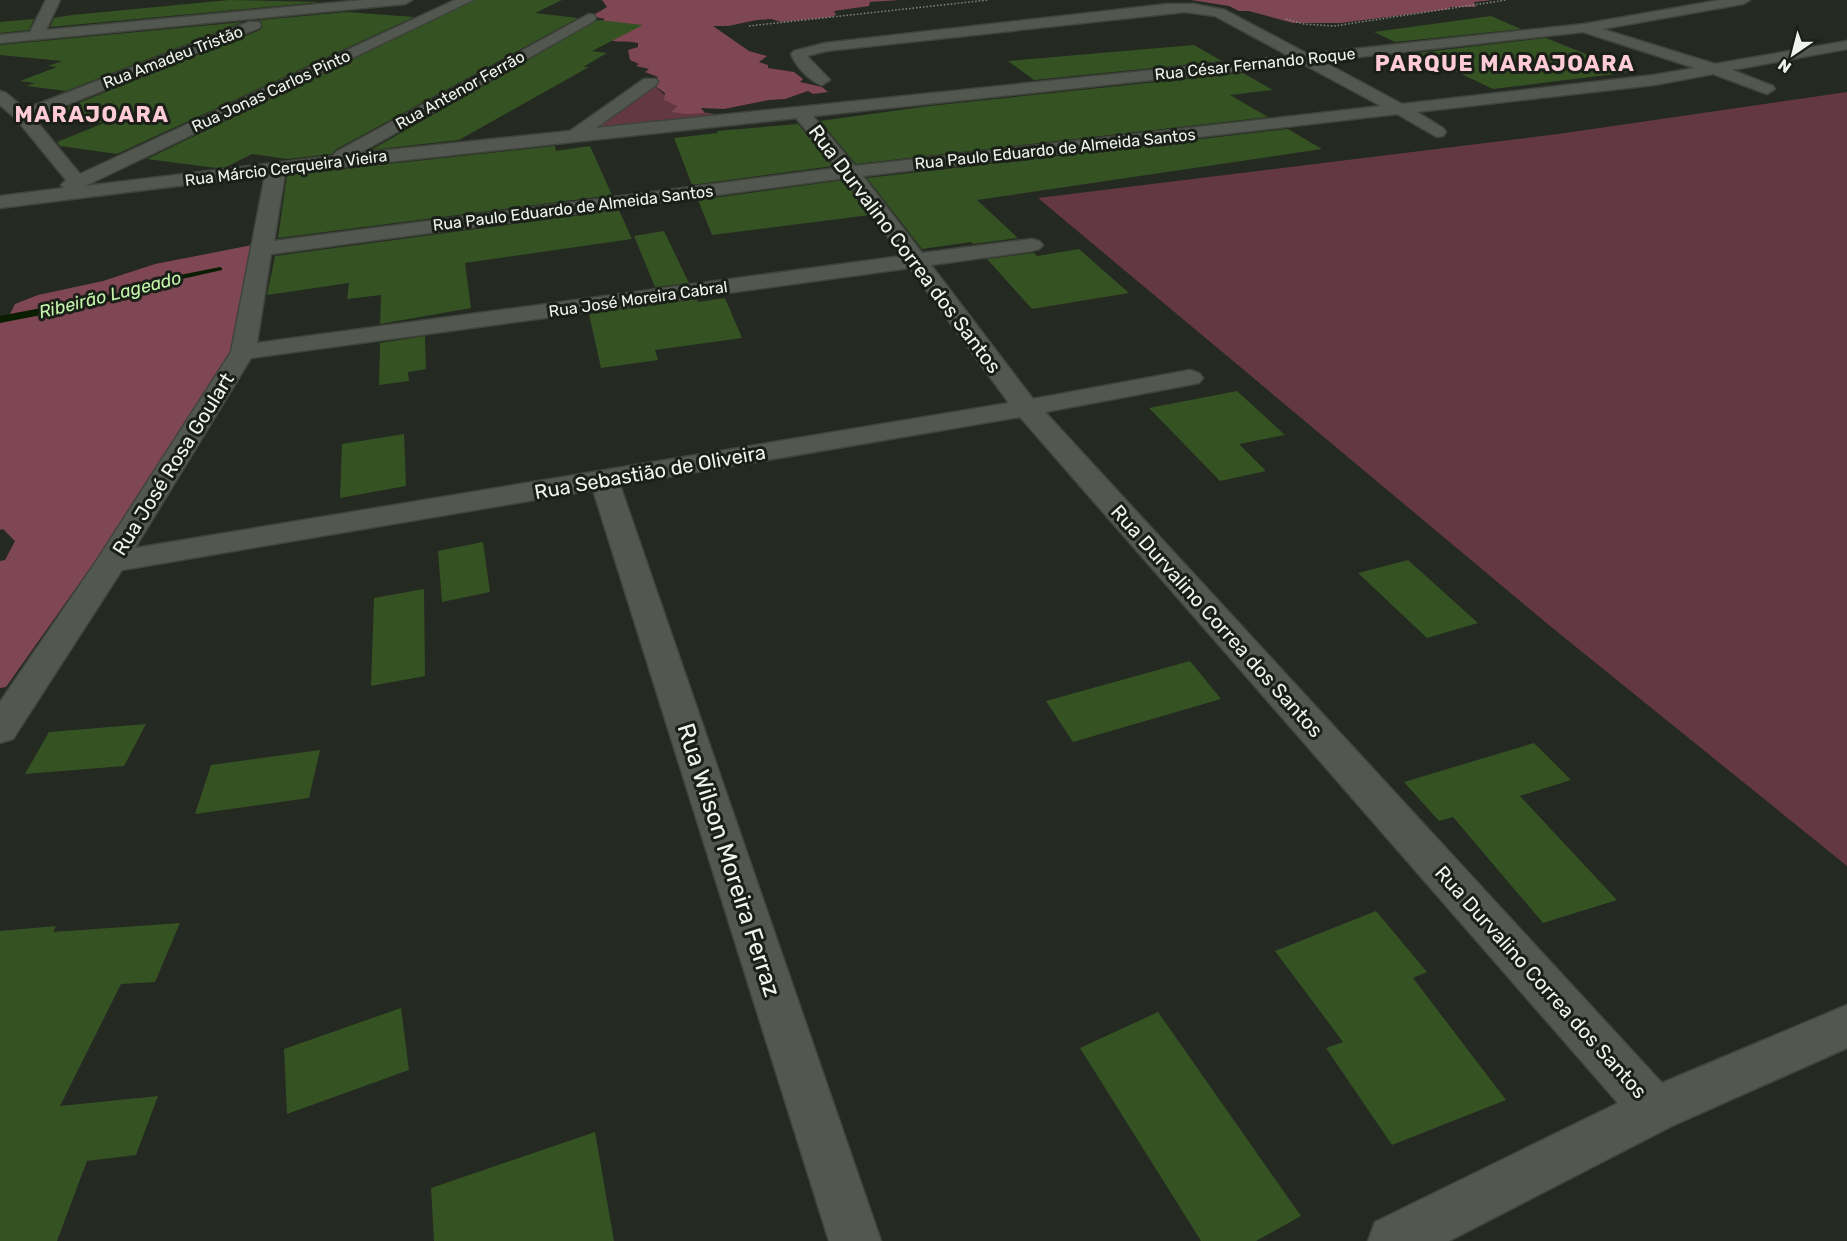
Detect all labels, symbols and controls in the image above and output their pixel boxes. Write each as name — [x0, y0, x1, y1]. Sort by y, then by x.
street label: Rua Amadeu Tristão — [100, 22, 246, 92]
north arrow — [1763, 24, 1823, 84]
street label: Rua César Fernando Roque — [1154, 44, 1356, 84]
street label: Rua Jonas Carlos Pinto — [189, 46, 353, 136]
street label: Rua Antenor Ferrão — [392, 47, 528, 133]
district label: PARQUE MARAJOARA — [1375, 50, 1635, 77]
text: N — [1775, 55, 1795, 77]
district label: MARAJOARA — [14, 101, 170, 128]
street label: Rua Durvalino Correa dos Santos — [804, 120, 1006, 378]
street label: Rua Paulo Eduardo de Almeida Santos — [914, 125, 1196, 173]
street label: Rua Márcio Cerqueira Vieira — [184, 146, 388, 190]
street label: Rua Paulo Eduardo de Almeida Santos — [432, 181, 714, 235]
water label: Ribeirão Lageado — [36, 267, 184, 323]
street label: Rua José Moreira Cabral — [547, 277, 729, 321]
street label: Rua José Rosa Goulart — [107, 368, 239, 560]
street label: Rua Sebastião de Oliveira — [533, 440, 767, 504]
street label: Rua Durvalino Correa dos Santos — [1106, 500, 1328, 742]
street label: Rua Wilson Moreira Ferraz — [672, 720, 786, 1000]
street label: Rua Durvalino Correa dos Santos — [1430, 861, 1652, 1103]

